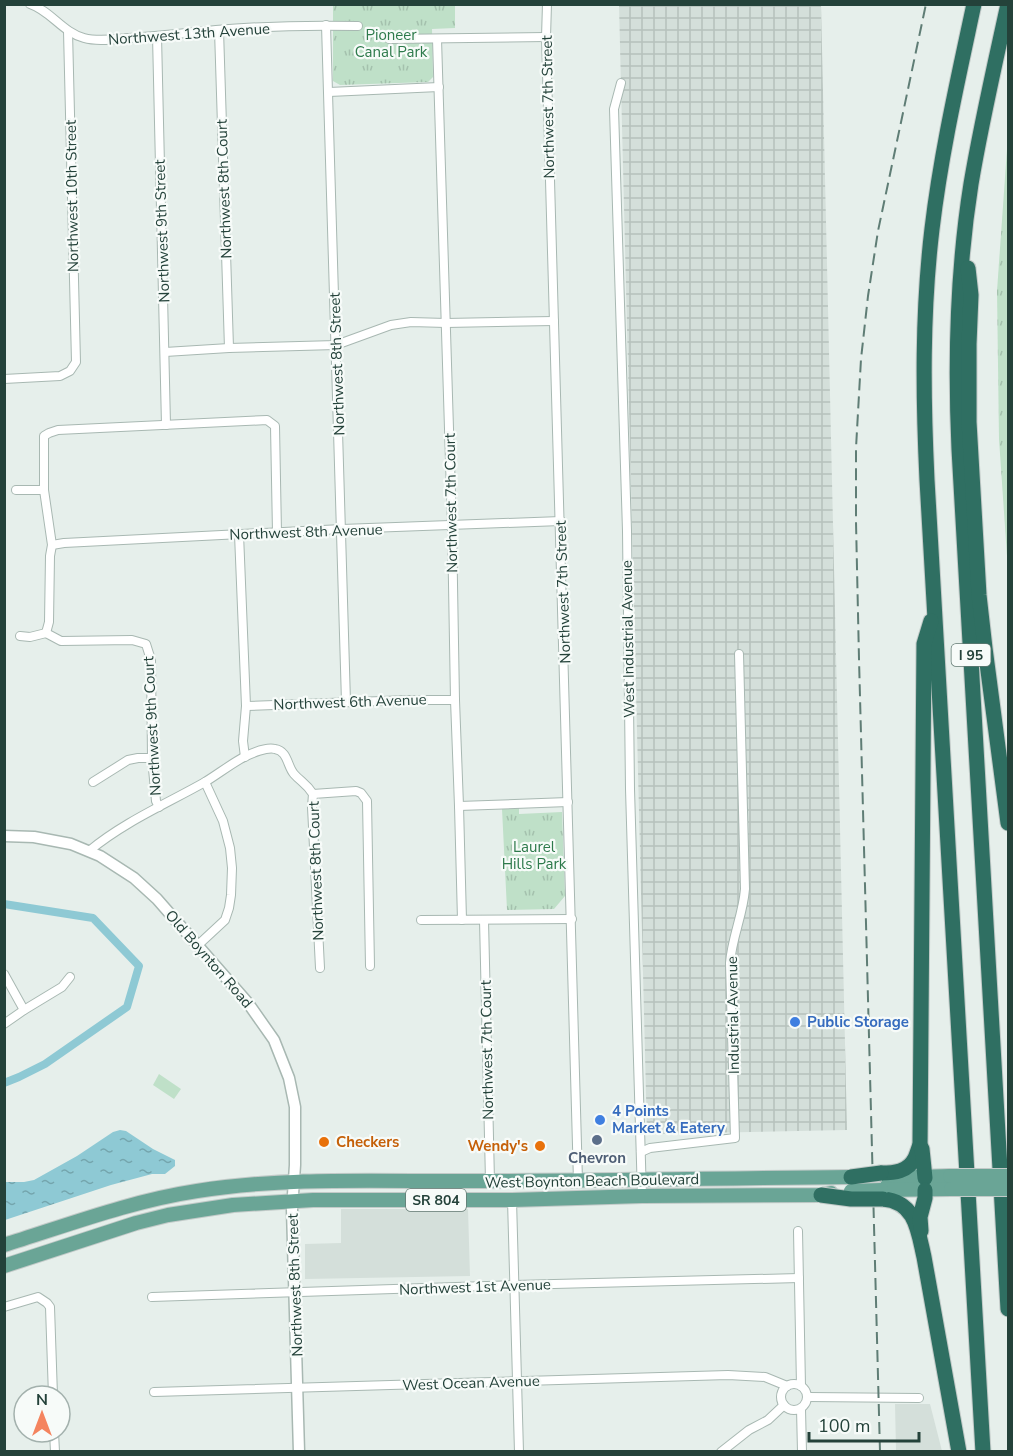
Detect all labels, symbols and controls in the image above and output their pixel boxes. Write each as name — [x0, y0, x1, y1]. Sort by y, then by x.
street label: Northwest 13th Avenue — [107, 18, 271, 50]
park label: Pioneer Canal Park — [355, 25, 428, 62]
street label: Northwest 7th Street — [537, 34, 559, 179]
street label: Northwest 8th Court — [212, 118, 236, 259]
street label: Northwest 10th Street — [61, 119, 83, 272]
street label: Northwest 9th Street — [149, 158, 174, 303]
street label: Northwest 8th Street — [324, 291, 349, 436]
street label: Northwest 7th Court — [440, 432, 462, 573]
street label: Northwest 8th Avenue — [229, 519, 383, 545]
street label: Northwest 7th Street — [550, 519, 575, 664]
street label: West Industrial Avenue — [617, 560, 639, 718]
road number: I 95 — [952, 644, 990, 666]
street label: Northwest 9th Court — [138, 655, 166, 796]
street label: Northwest 6th Avenue — [273, 689, 427, 715]
street label: Northwest 8th Court — [304, 800, 328, 941]
park label: Laurel Hills Park — [502, 837, 567, 874]
street label: Old Boynton Road — [161, 906, 257, 1012]
street label: Industrial Avenue — [722, 956, 744, 1074]
street label: Northwest 7th Court — [476, 979, 498, 1120]
place label: Public Storage — [807, 1012, 909, 1032]
marker: Public Storage — [788, 1015, 802, 1029]
place label: 4 Points Market & Eatery — [612, 1101, 725, 1138]
marker: 4 Points Market & Eatery — [593, 1113, 607, 1127]
place label: Checkers — [336, 1132, 399, 1152]
marker: Chevron — [590, 1133, 604, 1147]
marker: Checkers — [317, 1135, 331, 1149]
place label: Wendy's — [468, 1136, 528, 1156]
marker: Wendy's — [533, 1139, 547, 1153]
place label: Chevron — [568, 1148, 626, 1168]
street label: West Boynton Beach Boulevard — [485, 1169, 699, 1193]
road number: SR 804 — [406, 1189, 466, 1211]
street label: Northwest 8th Street — [282, 1212, 307, 1357]
street label: Northwest 1st Avenue — [399, 1274, 551, 1300]
street label: West Ocean Avenue — [402, 1371, 540, 1395]
north arrow — [12, 1384, 72, 1444]
text: N — [36, 1389, 48, 1411]
scale bar — [809, 1405, 918, 1443]
text: 100 m — [818, 1414, 870, 1438]

